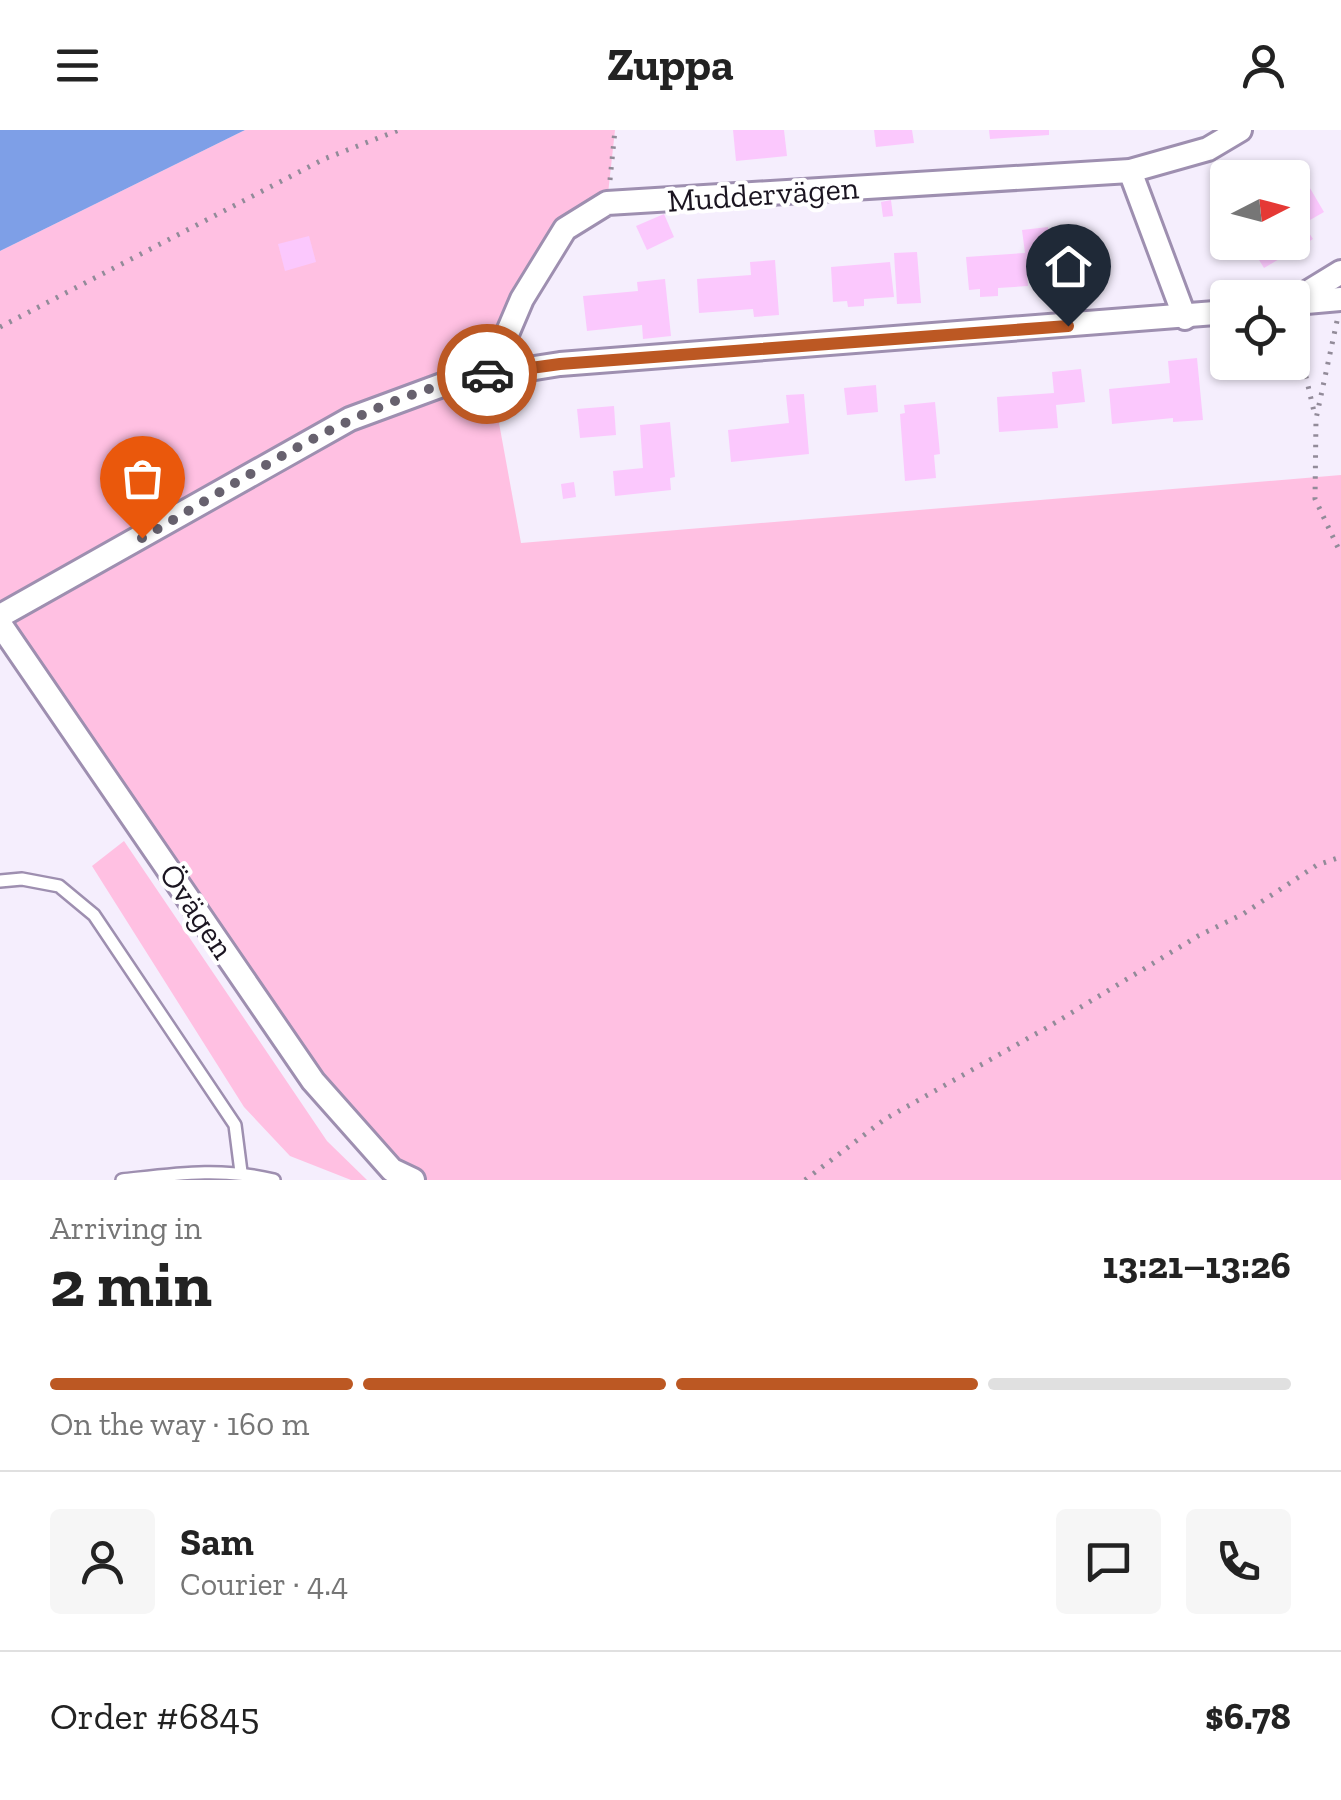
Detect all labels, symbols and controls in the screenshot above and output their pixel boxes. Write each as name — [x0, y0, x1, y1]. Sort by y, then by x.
icon: menu — [50, 38, 105, 93]
text: Zuppa — [607, 38, 734, 92]
icon: person — [1236, 38, 1291, 93]
north arrow — [1210, 160, 1310, 260]
map controls — [1210, 160, 1310, 380]
street label: Muddervägen — [666, 168, 861, 220]
pin — [1026, 224, 1111, 327]
icon: home — [1041, 239, 1096, 294]
button: locate — [1210, 280, 1310, 380]
courier — [437, 324, 537, 424]
icon: car — [460, 347, 515, 402]
pin — [100, 436, 185, 539]
icon: bag — [115, 451, 170, 506]
street label: Övägen — [152, 856, 243, 966]
text: Arriving in — [50, 1209, 202, 1247]
text: 13:21–13:26 — [1102, 1242, 1291, 1288]
text: 2 min — [50, 1245, 212, 1323]
text: On the way · 160 m — [50, 1405, 309, 1443]
button: person — [50, 1509, 155, 1614]
button: chat — [1056, 1509, 1161, 1614]
button: phone — [1186, 1509, 1291, 1614]
text: Sam — [180, 1519, 254, 1565]
text: Courier · 4.4 — [180, 1565, 348, 1603]
text: Order #6845 — [50, 1693, 259, 1739]
text: $6.78 — [1205, 1693, 1291, 1739]

